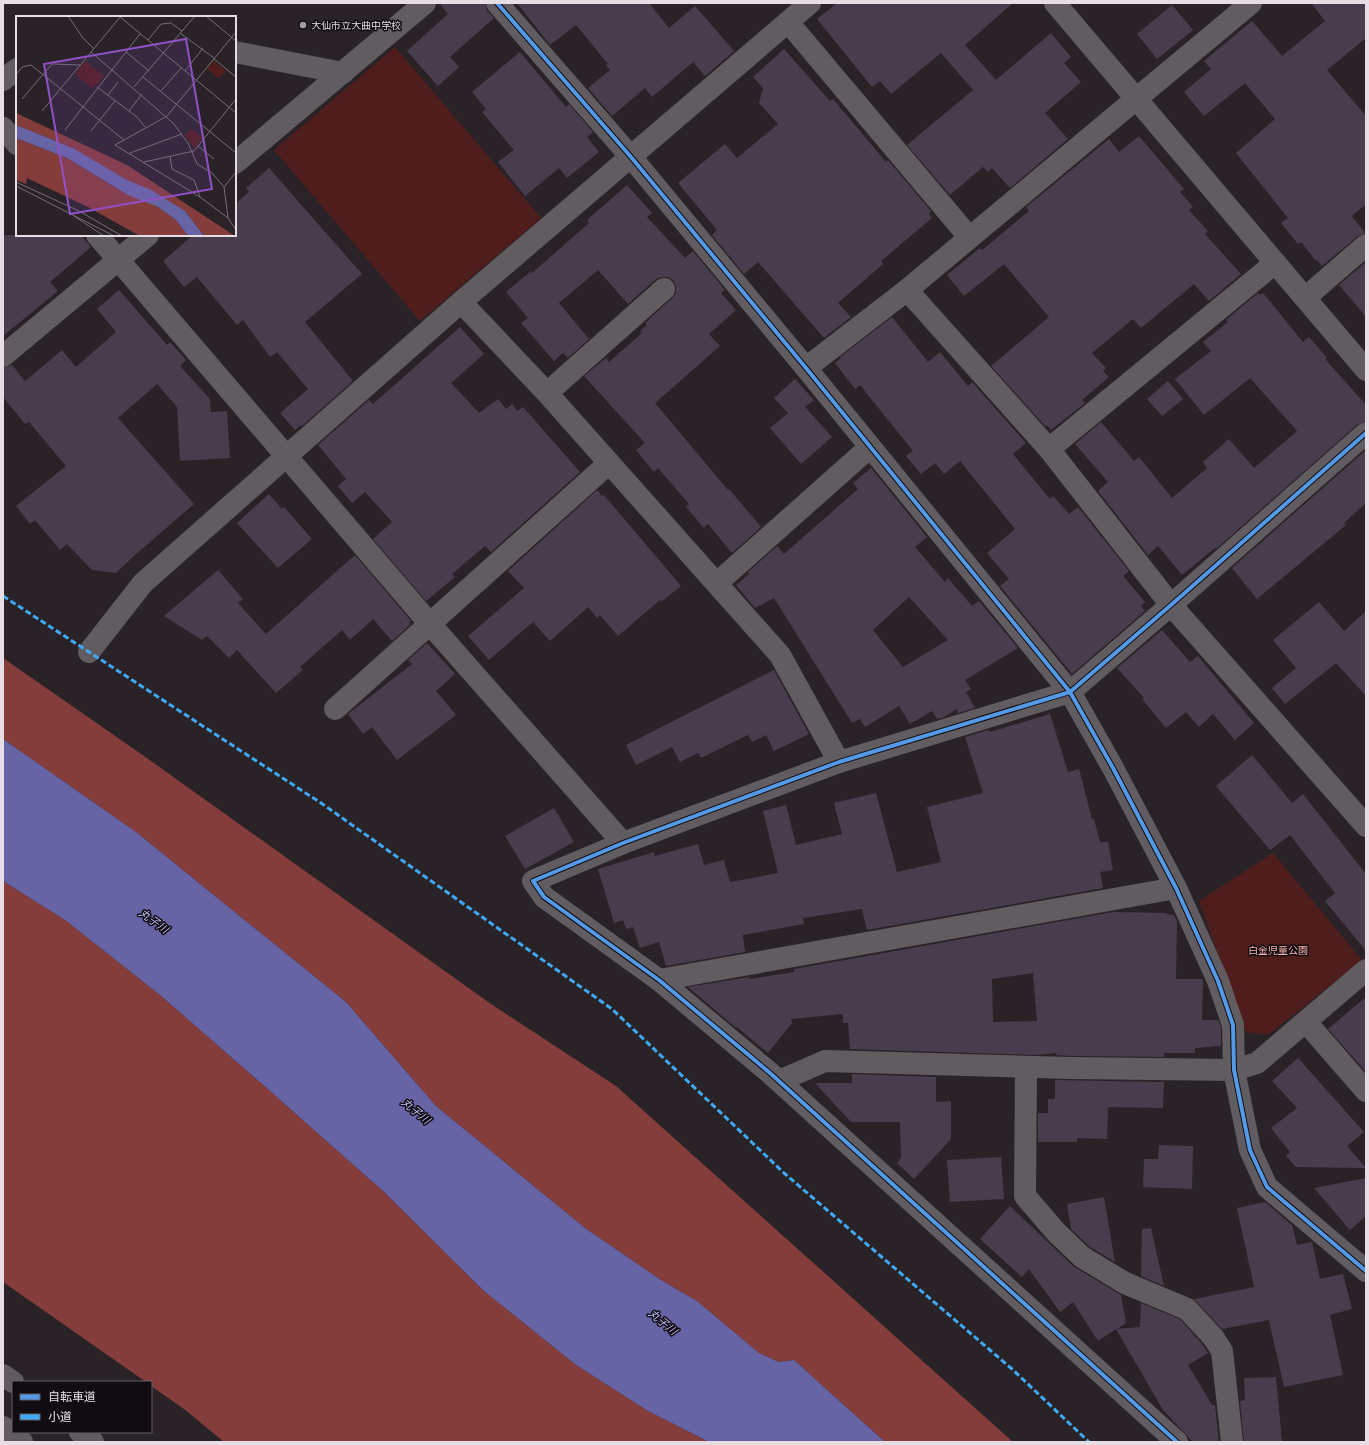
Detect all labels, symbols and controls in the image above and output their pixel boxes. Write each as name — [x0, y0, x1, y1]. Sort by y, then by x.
inset map — [16, 16, 236, 236]
marker: 大仙市立大曲中学校 — [298, 20, 308, 30]
place label: 大仙市立大曲中学校 — [311, 20, 401, 31]
water label: 丸子川 — [137, 906, 172, 936]
park label: 白金児童公園 — [1248, 945, 1308, 956]
water label: 丸子川 — [400, 1096, 433, 1127]
water label: 丸子川 — [647, 1307, 680, 1338]
legend — [12, 1381, 152, 1433]
text: 自転車道 — [48, 1390, 96, 1404]
text: 小道 — [48, 1410, 72, 1424]

